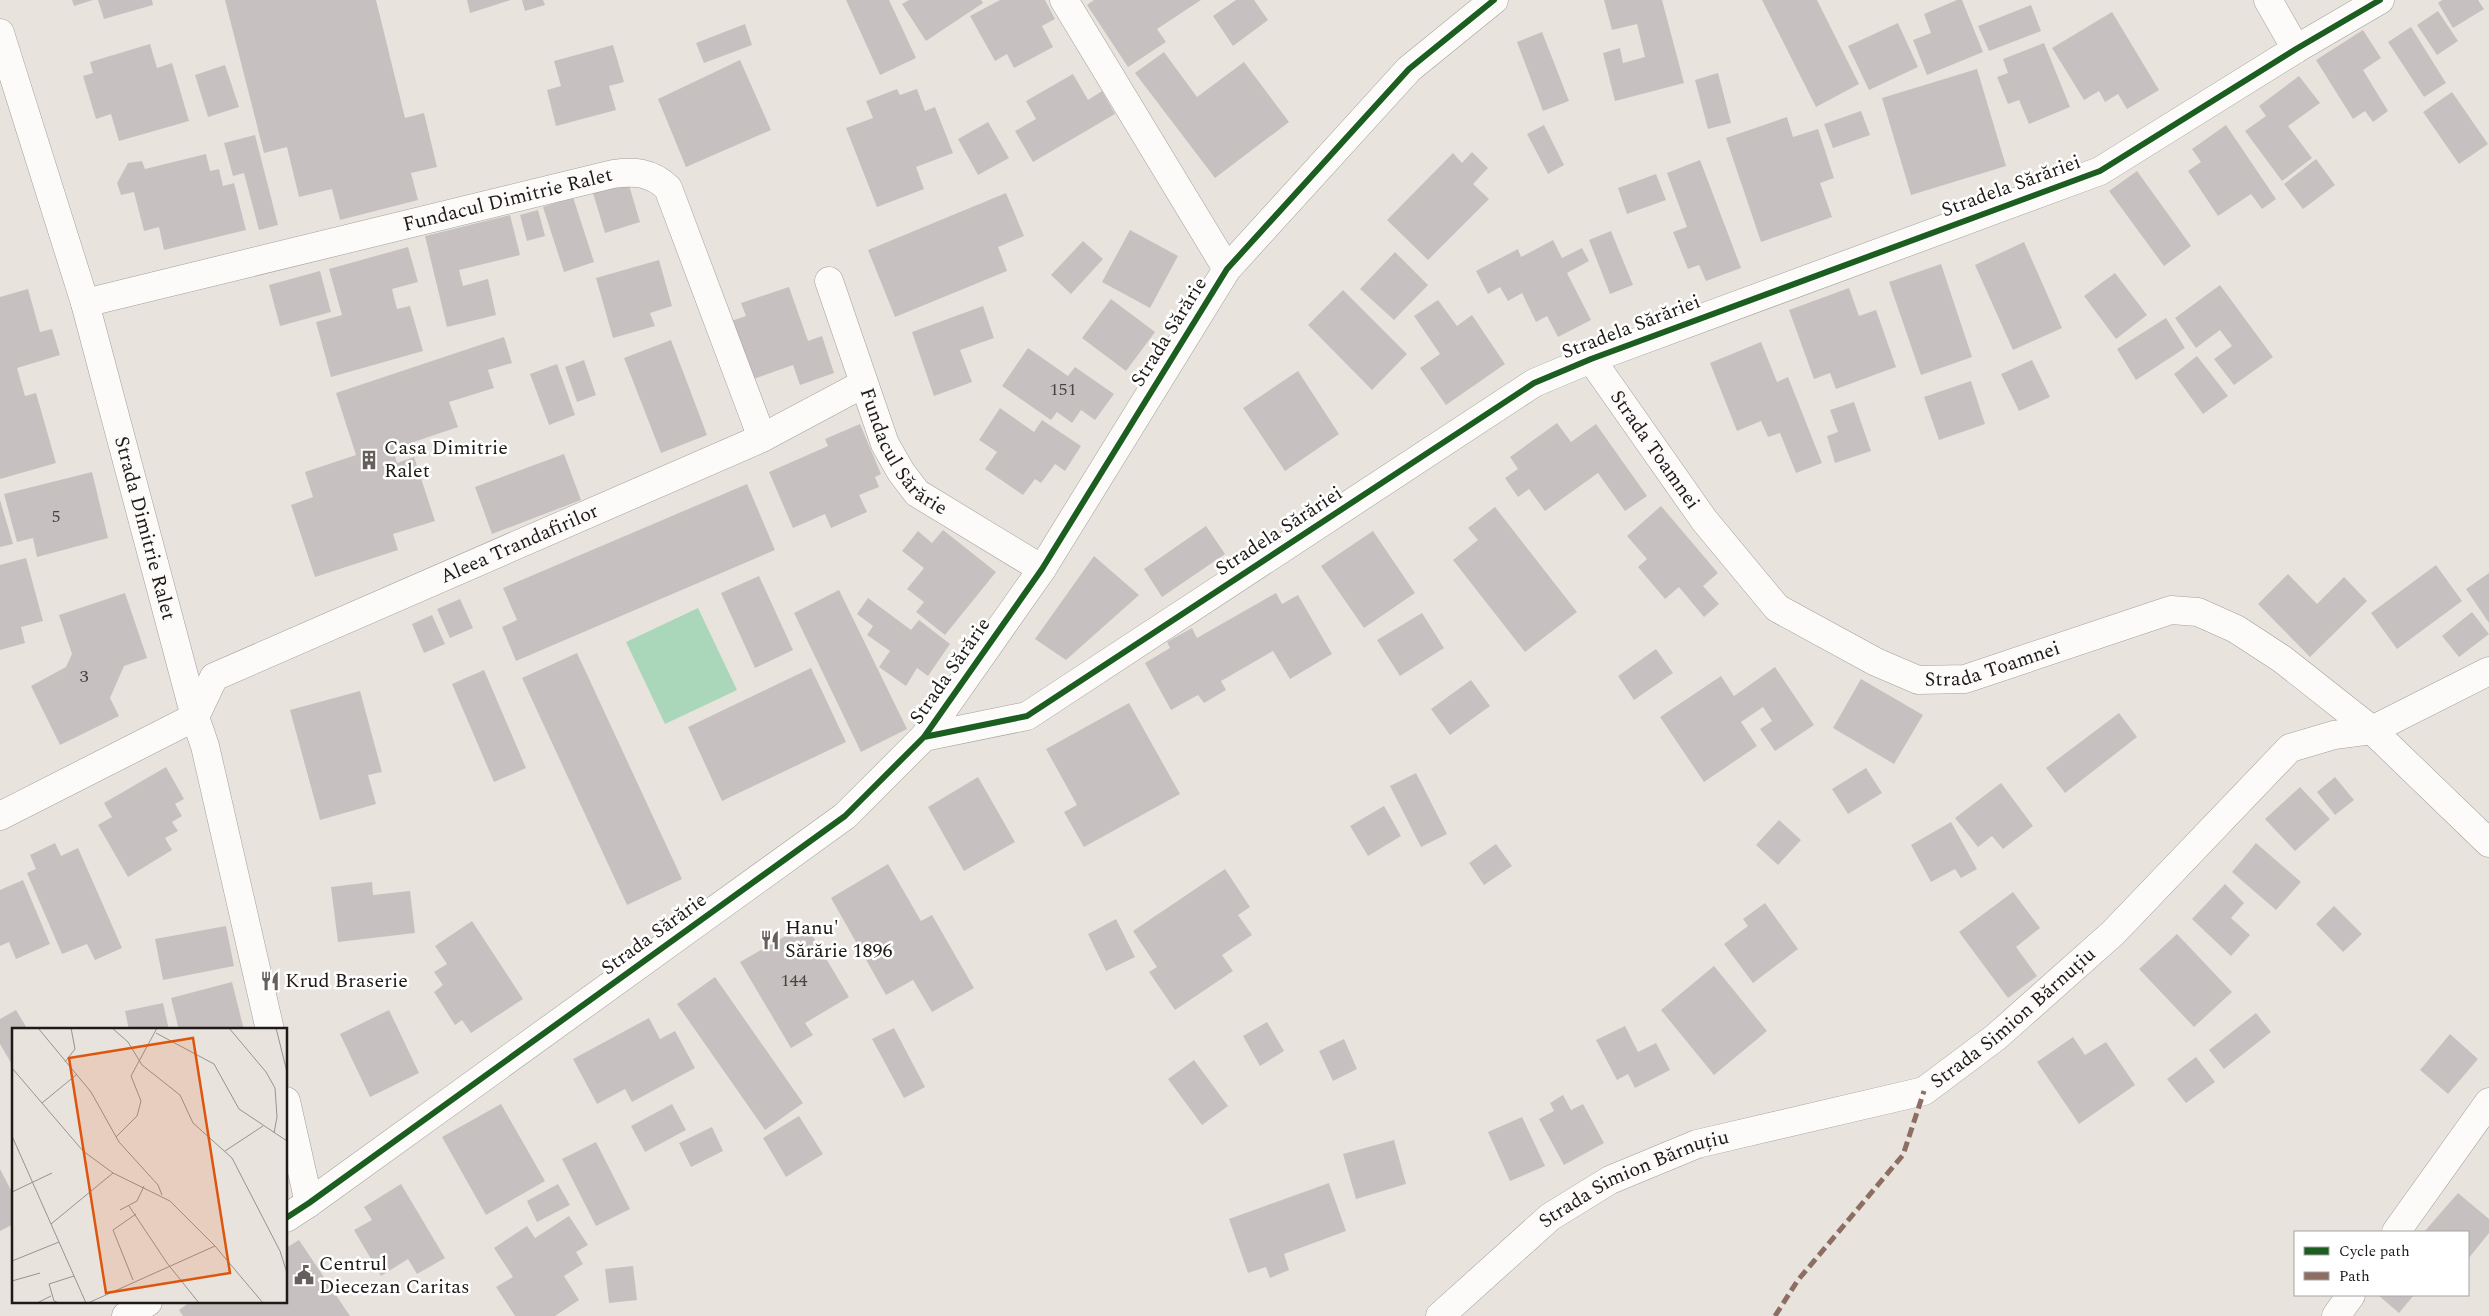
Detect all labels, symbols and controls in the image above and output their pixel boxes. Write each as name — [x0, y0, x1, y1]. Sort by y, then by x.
street label: Stradela Sărăriei — [1937, 147, 2085, 225]
street label: Fundacul Dimitrie Ralet — [400, 160, 615, 240]
street label: Strada Sărărie — [1123, 271, 1215, 393]
street label: Stradela Sărăriei — [1557, 287, 1705, 367]
house number: 151 — [1050, 376, 1077, 403]
street label: Fundacul Sărărie — [852, 384, 953, 523]
street label: Strada Toamnei — [1602, 384, 1707, 516]
street label: Strada Dimitrie Ralet — [106, 433, 184, 623]
place label: Casa Dimitrie Ralet — [384, 433, 508, 486]
building icon: Casa Dimitrie Ralet — [358, 449, 380, 471]
street label: Stradela Sărăriei — [1209, 479, 1349, 583]
street label: Aleea Trandafirilor — [435, 496, 603, 592]
house number: 5 — [52, 503, 61, 530]
street label: Strada Sărărie — [902, 611, 998, 731]
street label: Strada Toamnei — [1924, 633, 2064, 695]
house number: 3 — [80, 663, 89, 690]
street label: Strada Sărărie — [595, 885, 713, 983]
place label: Hanu' Sărărie 1896 — [785, 913, 893, 966]
restaurant icon: Hanu' Sărărie 1896 — [759, 929, 781, 951]
street label: Strada Simion Bărnuțiu — [1924, 940, 2103, 1096]
place label: Krud Braserie — [285, 966, 408, 996]
house number: 144 — [781, 967, 808, 994]
restaurant icon: Krud Braserie — [259, 970, 281, 992]
inset map — [12, 1028, 288, 1304]
street label: Strada Simion Bărnuțiu — [1532, 1122, 1732, 1236]
legend — [2294, 1231, 2469, 1296]
text: Cycle path — [2339, 1240, 2410, 1263]
place label: Centrul Diecezan Caritas — [319, 1249, 470, 1302]
public building icon: Centrul Diecezan Caritas — [293, 1264, 315, 1286]
text: Path — [2339, 1265, 2370, 1288]

